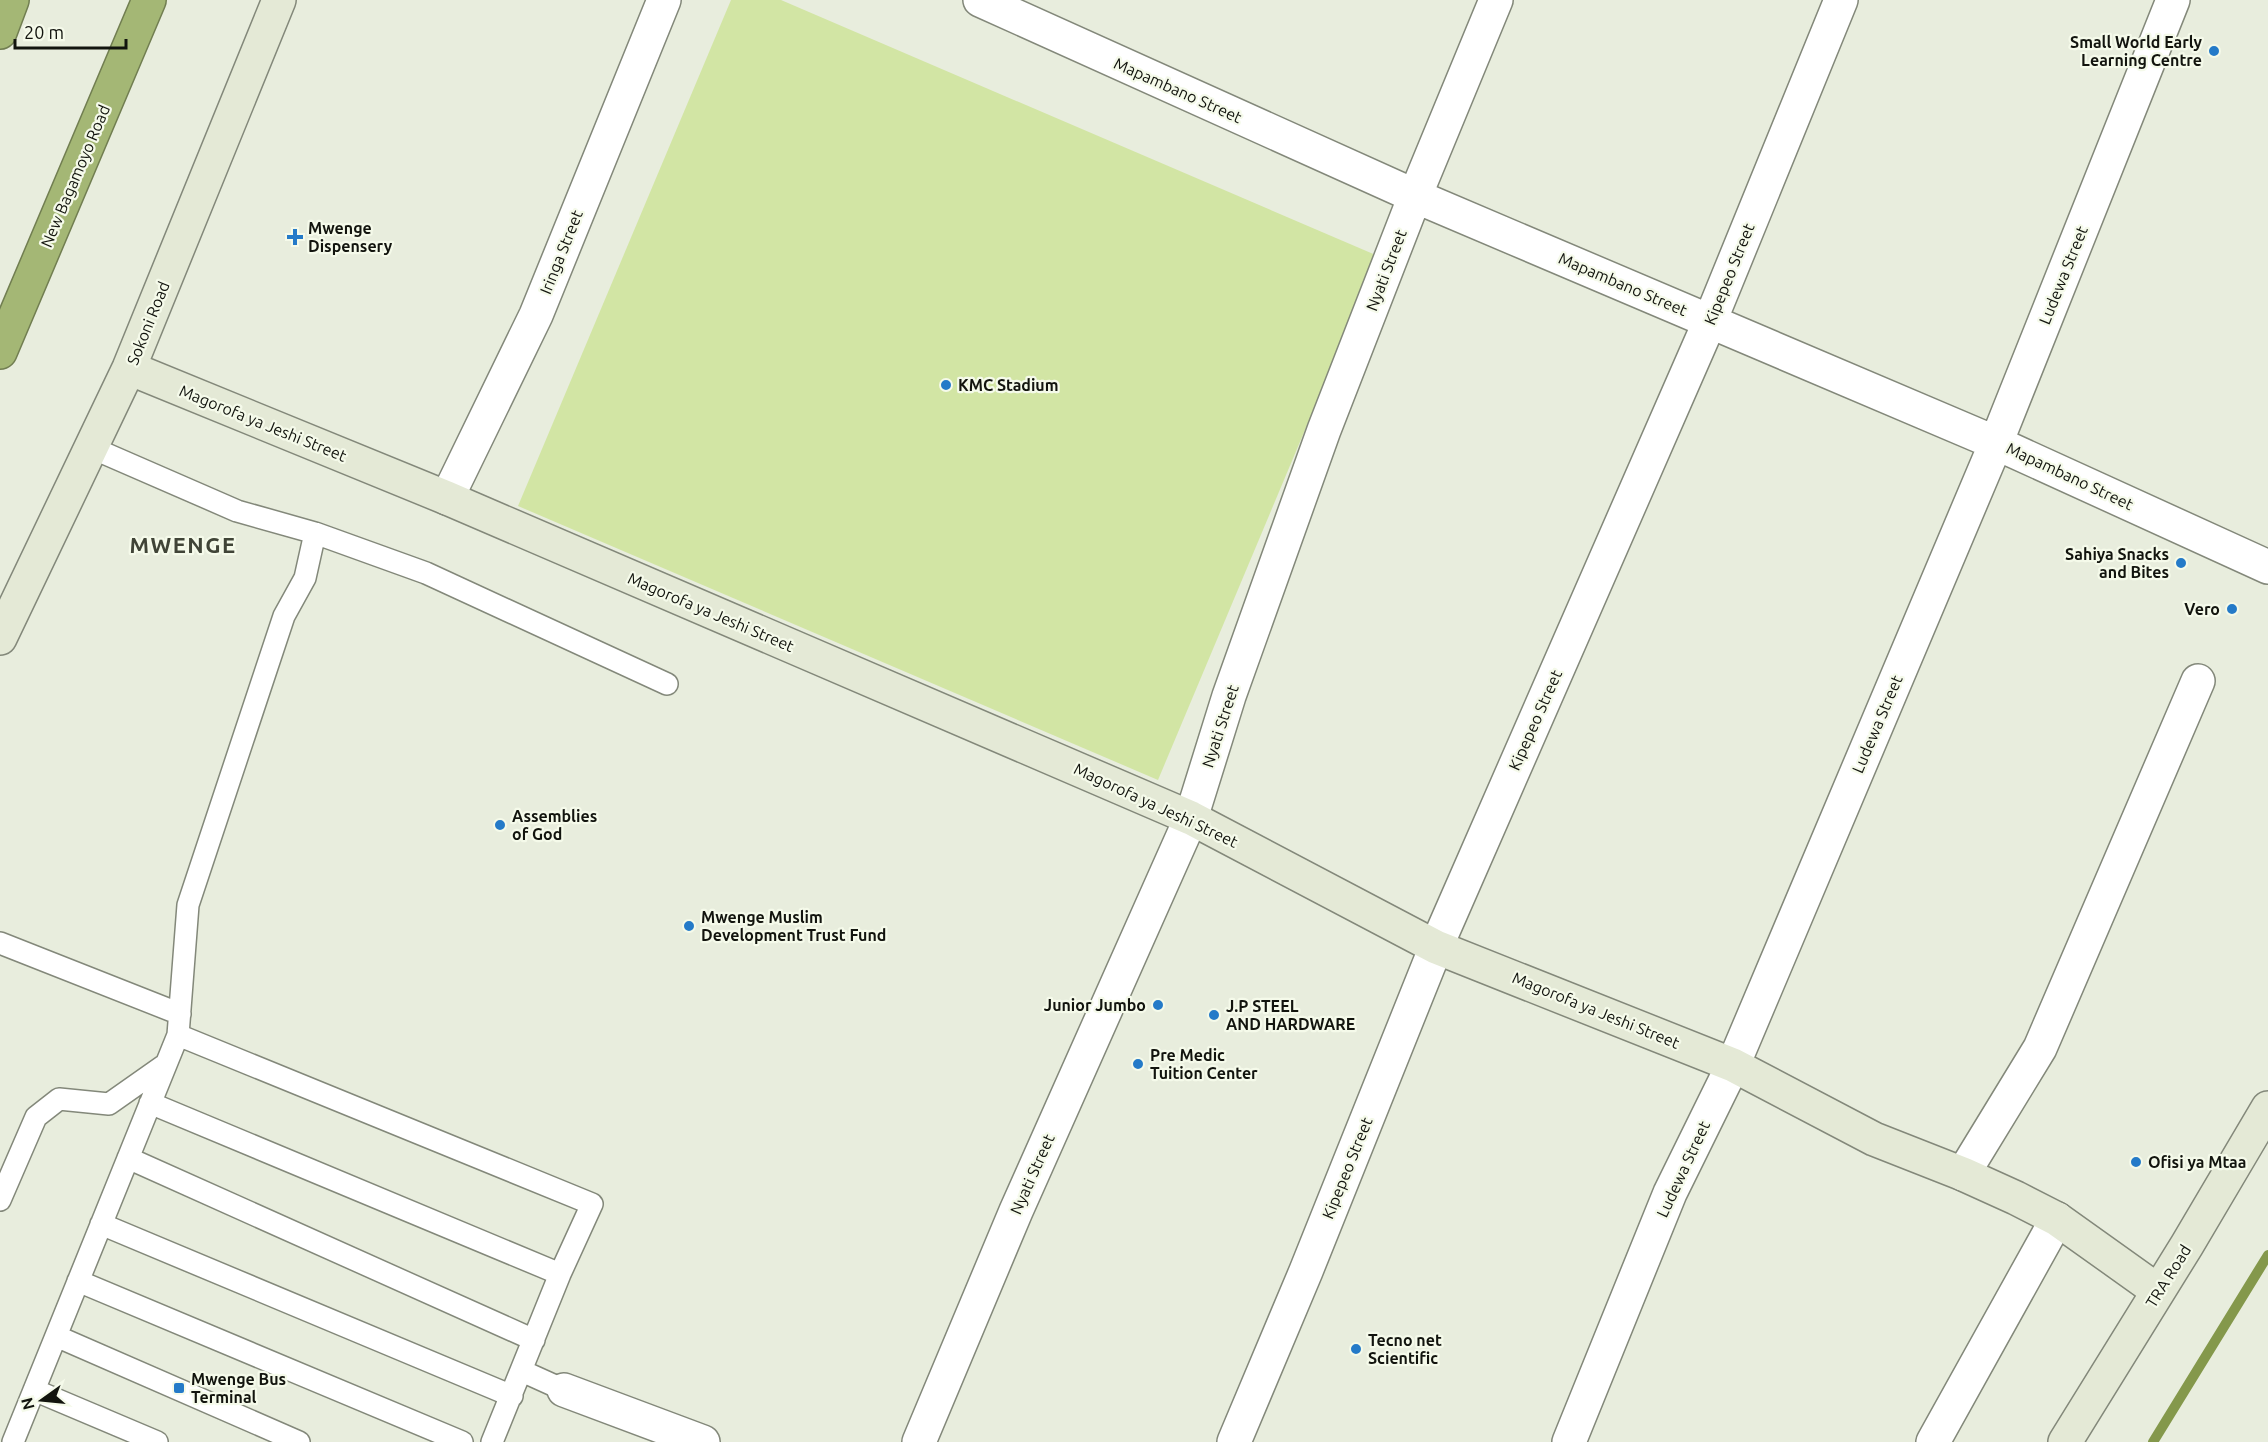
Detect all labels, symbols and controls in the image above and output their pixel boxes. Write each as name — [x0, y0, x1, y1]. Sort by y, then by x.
scale bar — [15, 12, 126, 50]
text: 20 m — [24, 22, 64, 42]
place label: Small World Early Learning Centre — [2070, 33, 2203, 69]
marker: Small World Early Learning Centre — [2207, 44, 2221, 58]
street label: Mapambano Street — [1111, 54, 1245, 127]
street label: New Bagamoyo Road — [37, 102, 113, 250]
street label: Iringa Street — [536, 207, 586, 297]
place label: Mwenge Dispensery — [308, 219, 393, 255]
street label: Kipepeo Street — [1700, 220, 1758, 327]
street label: Ludewa Street — [2035, 223, 2091, 327]
street label: Nyati Street — [1362, 226, 1410, 313]
marker: Mwenge Dispensery — [286, 228, 304, 246]
street label: Mapambano Street — [1556, 249, 1691, 320]
street label: Sokoni Road — [123, 279, 173, 367]
place label: KMC Stadium — [958, 376, 1059, 394]
marker: KMC Stadium — [939, 378, 953, 392]
street label: Magorofa ya Jeshi Street — [177, 381, 350, 465]
street label: Mapambano Street — [2004, 439, 2137, 514]
district label: MWENGE — [129, 532, 237, 557]
place label: Sahiya Snacks and Bites — [2065, 545, 2169, 581]
marker: Sahiya Snacks and Bites — [2174, 556, 2188, 570]
street label: Magorofa ya Jeshi Street — [625, 569, 797, 655]
place label: Vero — [2184, 600, 2220, 618]
marker: Vero — [2225, 602, 2239, 616]
street label: Kipepeo Street — [1505, 666, 1565, 773]
street label: Ludewa Street — [1848, 672, 1906, 776]
street label: Nyati Street — [1198, 682, 1242, 770]
street label: Magorofa ya Jeshi Street — [1071, 759, 1241, 851]
place label: Assemblies of God — [512, 807, 597, 843]
marker: Assemblies of God — [493, 818, 507, 832]
place label: Mwenge Muslim Development Trust Fund — [701, 908, 886, 944]
marker: Mwenge Muslim Development Trust Fund — [682, 919, 696, 933]
street label: Magorofa ya Jeshi Street — [1510, 968, 1683, 1052]
place label: Junior Jumbo — [1044, 996, 1146, 1014]
place label: J.P STEEL AND HARDWARE — [1226, 997, 1355, 1033]
marker: Junior Jumbo — [1151, 998, 1165, 1012]
marker: J.P STEEL AND HARDWARE — [1207, 1008, 1221, 1022]
place label: Pre Medic Tuition Center — [1150, 1046, 1258, 1082]
marker: Pre Medic Tuition Center — [1131, 1057, 1145, 1071]
street label: Kipepeo Street — [1318, 1114, 1376, 1221]
street label: Ludewa Street — [1653, 1117, 1714, 1220]
street label: Nyati Street — [1006, 1130, 1058, 1217]
place label: Ofisi ya Mtaa — [2148, 1153, 2247, 1171]
marker: Ofisi ya Mtaa — [2129, 1155, 2143, 1169]
street label: TRA Road — [2142, 1241, 2194, 1311]
place label: Tecno net Scientific — [1368, 1331, 1442, 1367]
marker: Tecno net Scientific — [1349, 1342, 1363, 1356]
north arrow — [12, 1370, 72, 1430]
place label: Mwenge Bus Terminal — [191, 1370, 286, 1406]
marker: Mwenge Bus Terminal — [172, 1381, 186, 1395]
text: N — [17, 1396, 38, 1412]

